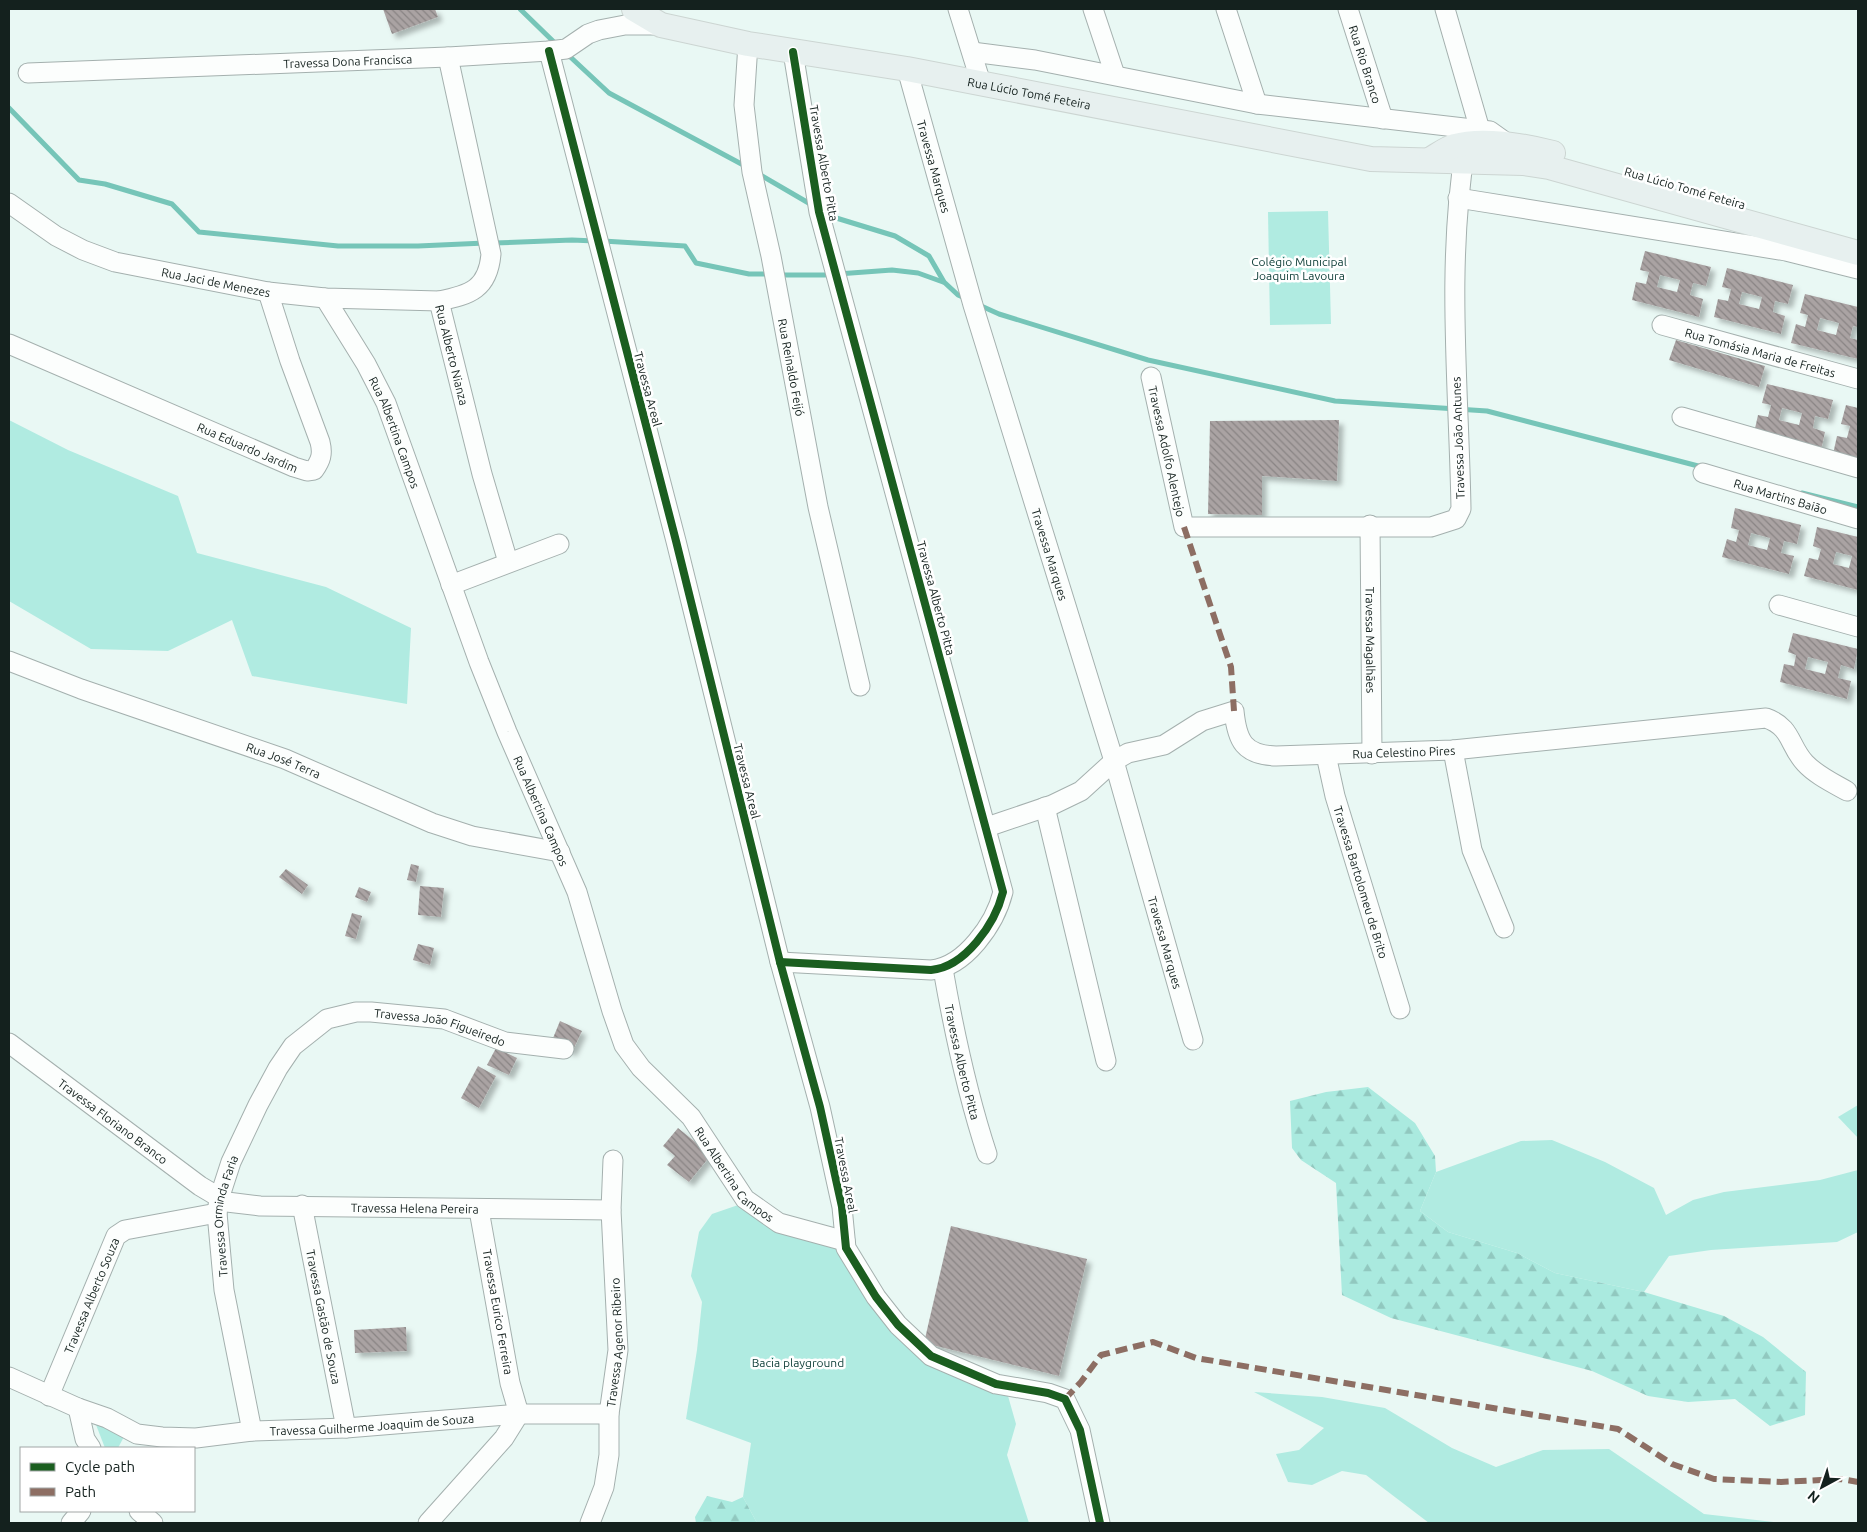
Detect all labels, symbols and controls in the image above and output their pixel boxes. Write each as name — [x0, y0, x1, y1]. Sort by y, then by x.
street label: Rua Rio Branco — [1347, 24, 1384, 105]
street label: Travessa Dona Francisca — [283, 52, 413, 70]
street label: Rua Lúcio Tomé Feteira — [967, 74, 1092, 111]
street label: Travessa Alberto Pitta — [807, 104, 841, 222]
street label: Travessa Marques — [915, 118, 953, 214]
street label: Rua Lúcio Tomé Feteira — [1623, 164, 1747, 212]
park label: Colégio Municipal Joaquim Lavoura — [1251, 255, 1347, 282]
street label: Rua Jaci de Menezes — [160, 265, 272, 299]
street label: Rua Alberto Nianza — [434, 303, 471, 407]
street label: Rua Reinaldo Feijó — [776, 317, 807, 417]
street label: Rua Tomásia Maria de Freitas — [1684, 325, 1837, 379]
street label: Travessa Areal — [632, 350, 664, 428]
street label: Rua Albertina Campos — [367, 374, 423, 490]
street label: Travessa João Antunes — [1449, 377, 1467, 499]
street label: Travessa Adolfo Alentejo — [1147, 384, 1188, 518]
street label: Rua Eduardo Jardim — [195, 420, 300, 474]
street label: Rua Martins Baião — [1732, 476, 1829, 516]
street label: Travessa Marques — [1030, 507, 1070, 602]
street label: Travessa Alberto Pitta — [914, 539, 958, 657]
street label: Travessa Magalhães — [1364, 587, 1378, 693]
street label: Rua José Terra — [245, 740, 323, 780]
street label: Travessa Areal — [731, 742, 763, 820]
street label: Rua Celestino Pires — [1352, 743, 1455, 760]
street label: Rua Albertina Campos — [512, 754, 571, 868]
street label: Travessa Bartolomeu de Brito — [1332, 804, 1391, 960]
street label: Travessa Marques — [1146, 895, 1185, 990]
street label: Travessa Alberto Pitta — [943, 1003, 983, 1121]
street label: Travessa João Figueiredo — [374, 1006, 507, 1048]
street label: Travessa Floriano Branco — [56, 1076, 170, 1166]
street label: Rua Albertina Campos — [693, 1124, 776, 1224]
street label: Travessa Areal — [832, 1136, 860, 1214]
street label: Travessa Orminda Faria — [210, 1153, 240, 1278]
street label: Travessa Helena Pereira — [351, 1201, 479, 1215]
street label: Travessa Alberto Souza — [61, 1236, 121, 1355]
street label: Travessa Gastão de Souza — [304, 1248, 344, 1385]
street label: Travessa Eurico Ferreira — [481, 1248, 515, 1376]
street label: Travessa Agenor Ribeiro — [604, 1277, 625, 1408]
park label: Bacia playground — [752, 1356, 844, 1369]
street label: Travessa Guilherme Joaquim de Souza — [269, 1411, 474, 1437]
legend — [20, 1447, 195, 1512]
text: Cycle path — [65, 1458, 135, 1475]
north arrow — [1797, 1462, 1847, 1512]
text: Path — [65, 1483, 96, 1500]
text: N — [1804, 1487, 1823, 1506]

